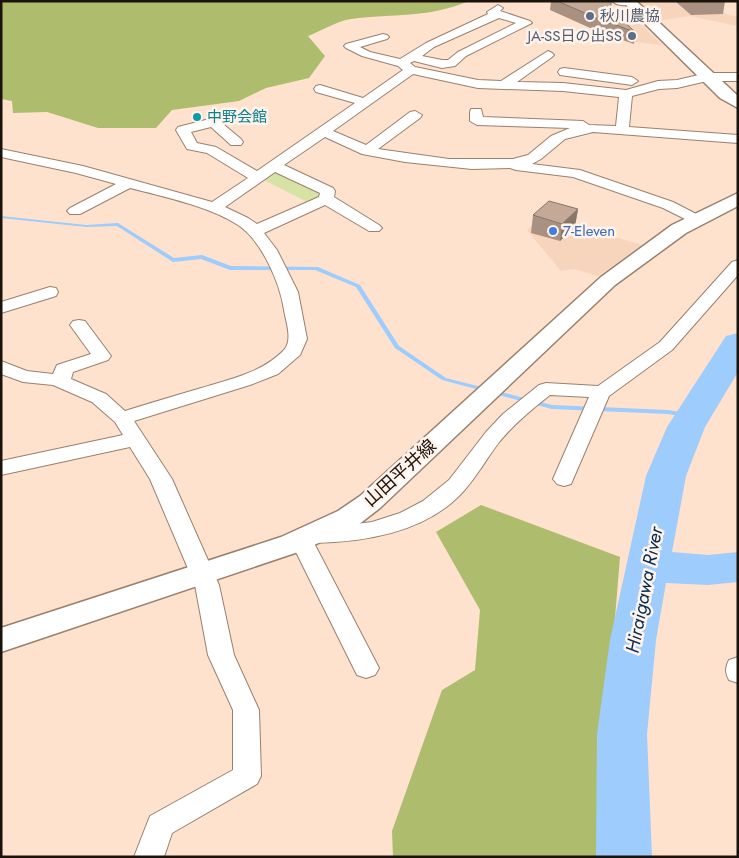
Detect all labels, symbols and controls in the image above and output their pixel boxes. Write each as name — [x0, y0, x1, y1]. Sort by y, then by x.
place label: 秋川農協 — [600, 5, 660, 27]
marker: 秋川農協 — [584, 10, 596, 22]
place label: JA-SS日の出SS — [525, 25, 622, 47]
marker: JA-SS日の出SS — [626, 30, 638, 42]
place label: 中野会館 — [207, 106, 267, 128]
marker: 中野会館 — [191, 111, 203, 123]
place label: 7-Eleven — [563, 220, 615, 242]
marker: 7-Eleven — [547, 225, 559, 237]
street label: 山田平井線 — [358, 433, 442, 513]
water label: Hiraigawa River — [619, 523, 670, 655]

